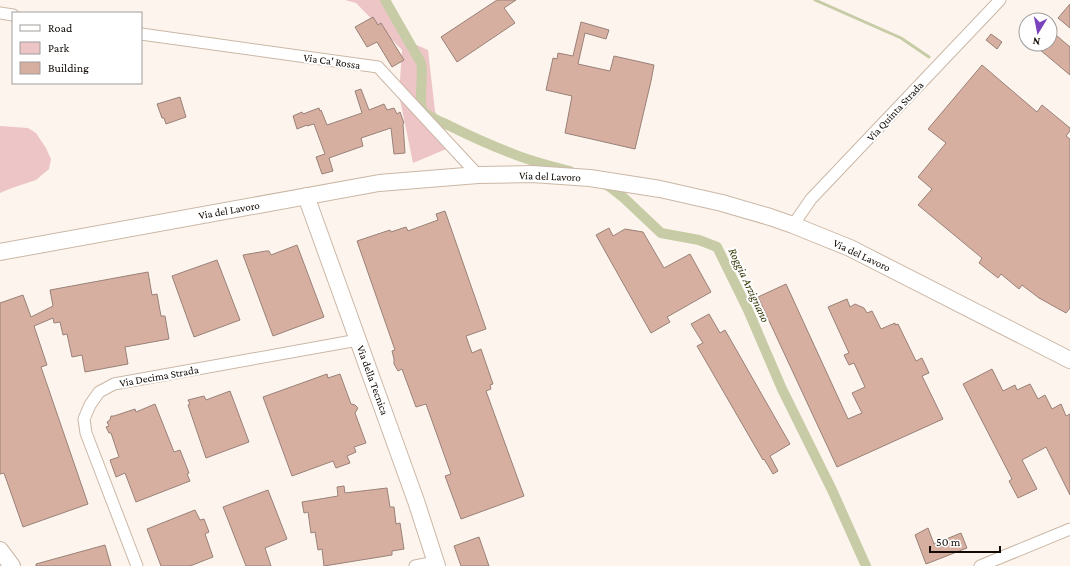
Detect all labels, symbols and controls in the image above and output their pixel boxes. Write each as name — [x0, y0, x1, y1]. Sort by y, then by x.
legend — [12, 12, 142, 84]
north arrow — [1018, 12, 1058, 52]
text: Road — [48, 21, 73, 35]
text: N — [1031, 35, 1041, 48]
text: Park — [48, 41, 70, 55]
street label: Via Ca' Rossa — [303, 51, 361, 71]
text: Building — [48, 61, 89, 75]
street label: Via Quinta Strada — [864, 79, 926, 143]
street label: Via del Lavoro — [519, 169, 582, 183]
street label: Via del Lavoro — [198, 199, 261, 221]
street label: Via del Lavoro — [831, 237, 893, 274]
water label: Roggia Arzignano — [726, 246, 772, 324]
street label: Via della Tecnica — [355, 344, 391, 416]
street label: Via Decima Strada — [118, 363, 200, 389]
scale bar — [930, 528, 1000, 554]
text: 50 m — [936, 535, 961, 549]

